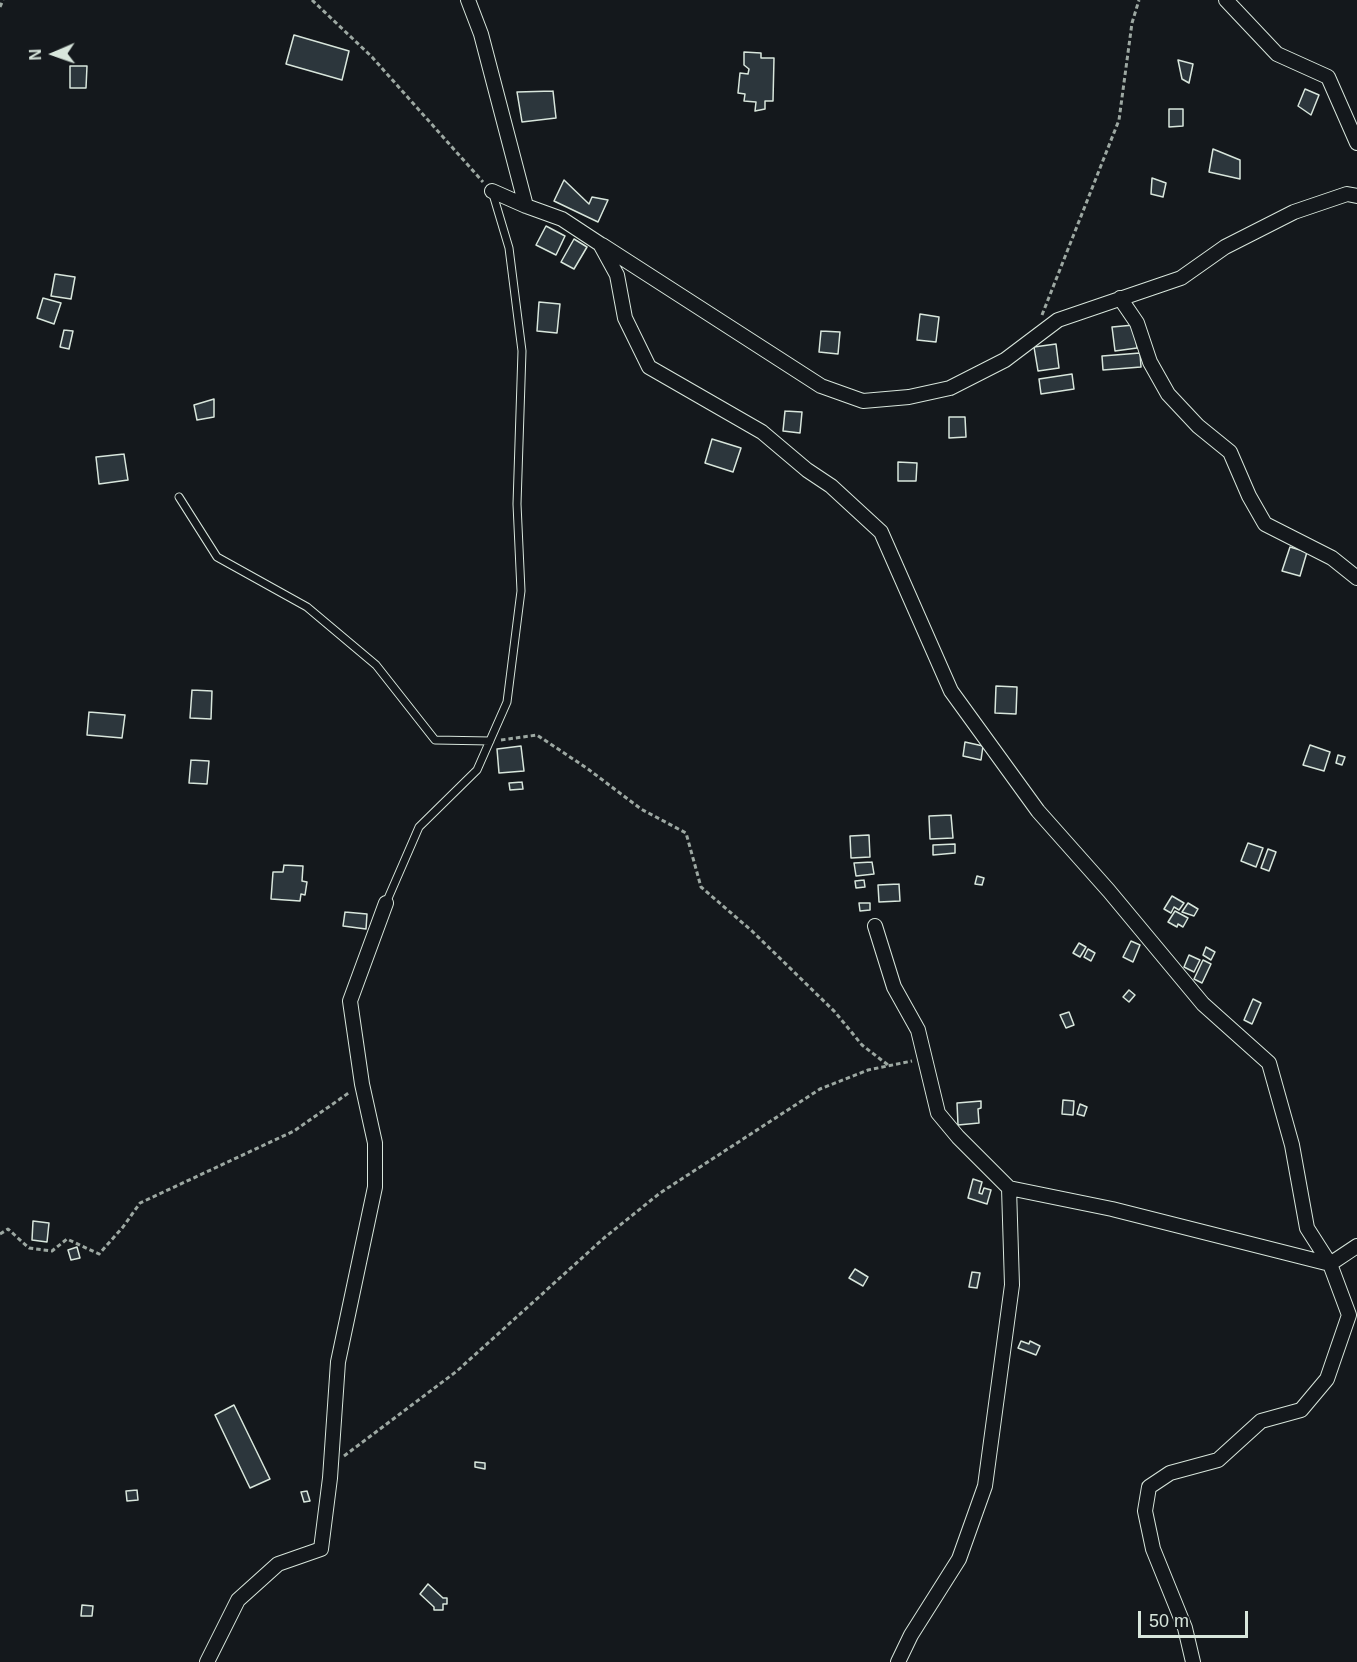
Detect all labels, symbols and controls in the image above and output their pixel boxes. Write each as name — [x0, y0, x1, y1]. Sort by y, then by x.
north arrow — [24, 24, 84, 84]
text: N — [27, 49, 44, 61]
scale bar — [1141, 1599, 1250, 1637]
text: 50 m — [1149, 1611, 1189, 1631]

